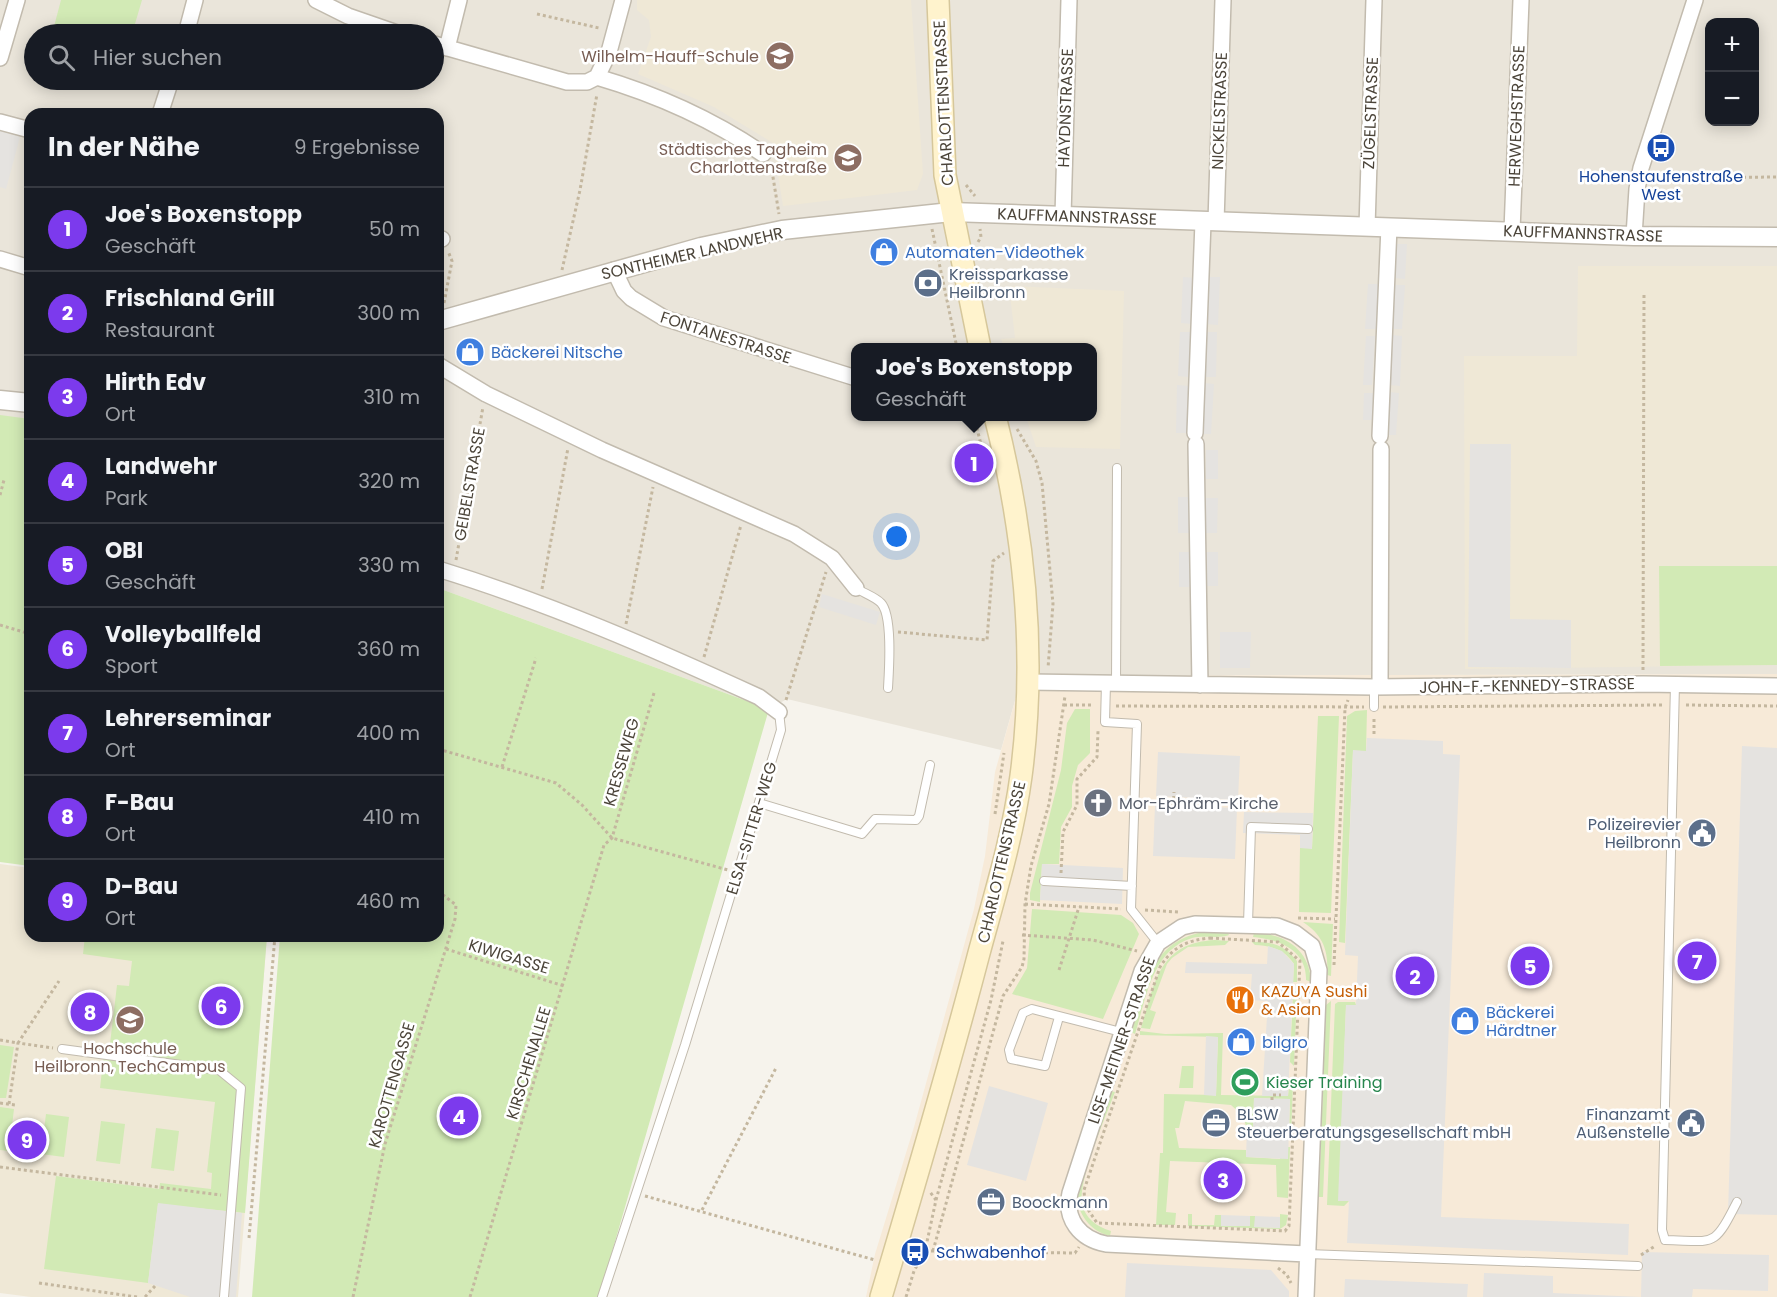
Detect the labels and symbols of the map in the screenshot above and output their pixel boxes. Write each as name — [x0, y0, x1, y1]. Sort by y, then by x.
street label: CHARLOTTENSTRASSE — [928, 20, 959, 186]
school or university icon: Wilhelm-Hauff-Schule — [764, 40, 796, 72]
place label: Wilhelm-Hauff-Schule — [581, 45, 759, 68]
street label: HERWEGHSTRASSE — [1503, 45, 1530, 187]
street label: HAYDNSTRASSE — [1052, 48, 1079, 168]
street label: NICKELSTRASSE — [1206, 52, 1233, 170]
street label: ZÜGELSTRASSE — [1357, 56, 1384, 170]
bus stop icon: Hohenstaufenstraße West — [1645, 132, 1677, 164]
place label: Städtisches Tagheim Charlottenstraße — [659, 138, 827, 179]
school or university icon: Städtisches Tagheim Charlottenstraße — [832, 142, 864, 174]
place label: Hohenstaufenstraße West — [1579, 165, 1743, 206]
street label: KAUFFMANNSTRASSE — [997, 202, 1157, 231]
street label: KAUFFMANNSTRASSE — [1503, 219, 1663, 248]
street label: SONTHEIMER LANDWEHR — [599, 221, 785, 286]
shop icon: Automaten-Videothek — [868, 236, 900, 268]
place label: Automaten-Videothek — [905, 241, 1085, 264]
place label: Kreissparkasse Heilbronn — [949, 263, 1068, 304]
bank icon: Kreissparkasse Heilbronn — [912, 267, 944, 299]
street label: FONTANESTRASSE — [657, 305, 794, 369]
shop icon: Bäckerei Nitsche — [454, 336, 486, 368]
place label: Bäckerei Nitsche — [491, 341, 623, 364]
street label: GEIBELSTRASSE — [448, 425, 491, 543]
pin: 1 — [954, 440, 994, 486]
your location — [882, 522, 911, 551]
street label: JOHN-F.-KENNEDY-STRASSE — [1419, 672, 1635, 699]
street label: KRESSEWEG — [598, 715, 645, 809]
street label: ELSA-SITTER-WEG — [720, 759, 783, 897]
street label: CHARLOTTENSTRASSE — [972, 779, 1031, 945]
church icon: Mor-Ephräm-Kirche — [1082, 787, 1114, 819]
place label: Mor-Ephräm-Kirche — [1119, 792, 1279, 815]
place label: Polizeirevier Heilbronn — [1588, 813, 1681, 854]
public building icon: Polizeirevier Heilbronn — [1686, 817, 1718, 849]
street label: KIWIGASSE — [466, 933, 552, 980]
pin: 7 — [1678, 938, 1716, 984]
pin: 5 — [1510, 944, 1550, 988]
street label: LISE-MEITNER-STRASSE — [1082, 953, 1161, 1127]
pin: 2 — [1396, 954, 1434, 998]
place label: KAZUYA Sushi & Asian — [1261, 980, 1367, 1021]
pin: 6 — [202, 984, 240, 1028]
restaurant icon: KAZUYA Sushi & Asian — [1224, 984, 1256, 1016]
pin: 8 — [70, 990, 110, 1034]
place label: Bäckerei Härdtner — [1486, 1001, 1557, 1042]
school or university icon: Hochschule Heilbronn, TechCampus — [114, 1004, 146, 1036]
street label: KIRSCHENALLEE — [500, 1004, 557, 1122]
shop icon: Bäckerei Härdtner — [1449, 1005, 1481, 1037]
street label: KAROTTENGASSE — [363, 1020, 420, 1151]
shop icon: bilgro — [1225, 1026, 1257, 1058]
place label: bilgro — [1262, 1031, 1308, 1054]
place label: Hochschule Heilbronn, TechCampus — [34, 1037, 226, 1078]
sports icon: Kieser Training — [1229, 1066, 1261, 1098]
place label: Kieser Training — [1266, 1071, 1383, 1094]
pin: 4 — [440, 1094, 478, 1138]
place label: BLSW Steuerberatungsgesellschaft mbH — [1237, 1103, 1511, 1144]
place label: Finanzamt Außenstelle — [1576, 1103, 1670, 1144]
office icon: BLSW Steuerberatungsgesellschaft mbH — [1200, 1107, 1232, 1139]
public building icon: Finanzamt Außenstelle — [1675, 1107, 1707, 1139]
pin: 9 — [8, 1118, 46, 1162]
pin: 3 — [1204, 1158, 1242, 1202]
office icon: Boockmann — [975, 1186, 1007, 1218]
place label: Boockmann — [1012, 1191, 1108, 1214]
bus stop icon: Schwabenhof — [899, 1236, 931, 1268]
place label: Schwabenhof — [936, 1241, 1046, 1264]

